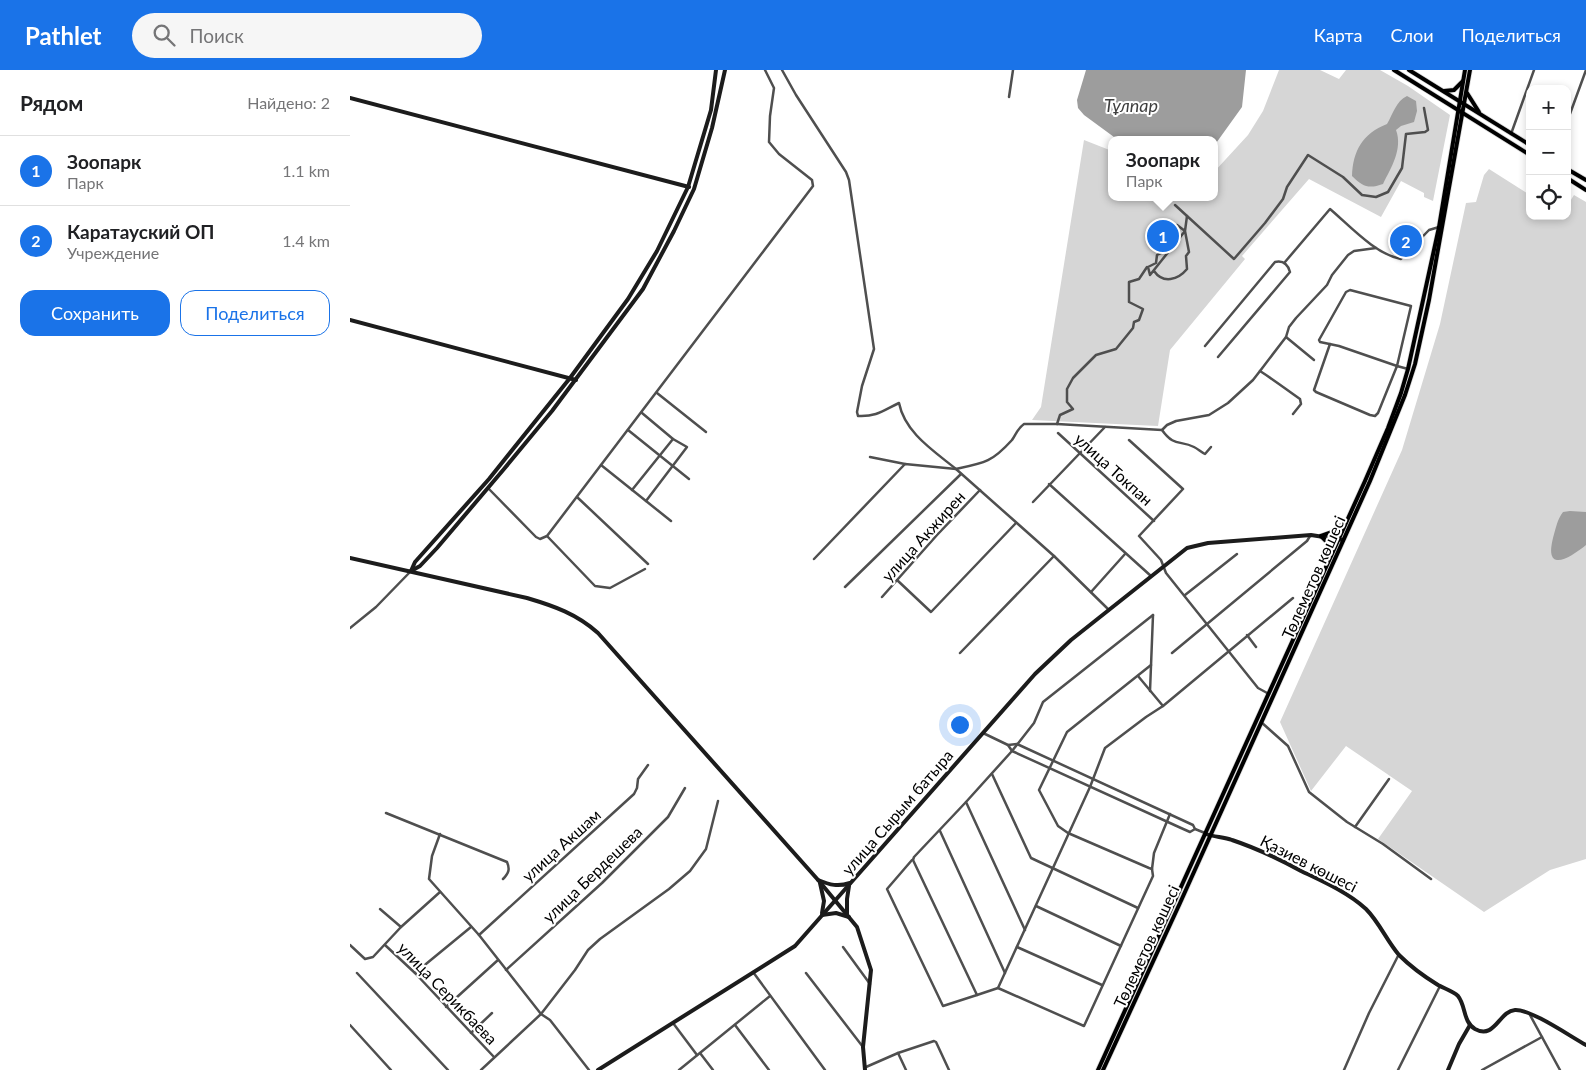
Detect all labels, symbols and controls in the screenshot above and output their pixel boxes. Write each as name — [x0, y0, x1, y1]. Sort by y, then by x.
search box — [132, 13, 482, 58]
text: Pathlet — [25, 21, 102, 50]
icon: search — [150, 21, 178, 49]
text: Поиск — [190, 24, 244, 47]
text: Карта — [1314, 24, 1362, 46]
text: Слои — [1390, 24, 1434, 46]
text: Поделиться — [1462, 24, 1561, 46]
map controls — [1526, 85, 1571, 220]
button: + — [1526, 85, 1571, 130]
text: Рядом — [20, 90, 83, 115]
text: Найдено: 2 — [247, 93, 330, 112]
water label: Тұлпар — [1104, 94, 1158, 116]
button: − — [1526, 130, 1571, 175]
popup — [1108, 136, 1218, 201]
text: Зоопарк — [1126, 148, 1200, 171]
text: Зоопарк — [67, 150, 141, 173]
text: 1 — [31, 161, 41, 180]
text: 1.1 km — [282, 161, 330, 180]
text: Парк — [1126, 171, 1163, 190]
text: Парк — [67, 173, 104, 192]
button: locate — [1526, 175, 1571, 220]
pin: 1 — [1147, 217, 1179, 255]
text: Каратауский ОП — [67, 220, 215, 243]
pin: 2 — [1390, 222, 1422, 260]
text: 2 — [31, 231, 41, 250]
text: 1.4 km — [282, 231, 330, 250]
text: Учреждение — [67, 243, 159, 262]
button: Сохранить — [20, 290, 170, 336]
button: Поделиться — [180, 290, 330, 336]
street label: улица Токпан — [1071, 429, 1157, 509]
street label: улица Акжирен — [877, 487, 969, 585]
street label: Төлеметов көшесі — [1277, 512, 1349, 642]
your location — [947, 712, 973, 738]
street label: улица Сырым батыра — [837, 746, 957, 878]
street label: улица Акшам — [518, 805, 604, 885]
street label: улица Бердешева — [538, 822, 646, 926]
street label: Қазиев көшесі — [1257, 830, 1361, 896]
street label: Төлеметов көшесі — [1109, 882, 1183, 1010]
street label: улица Серикбаева — [394, 938, 502, 1048]

